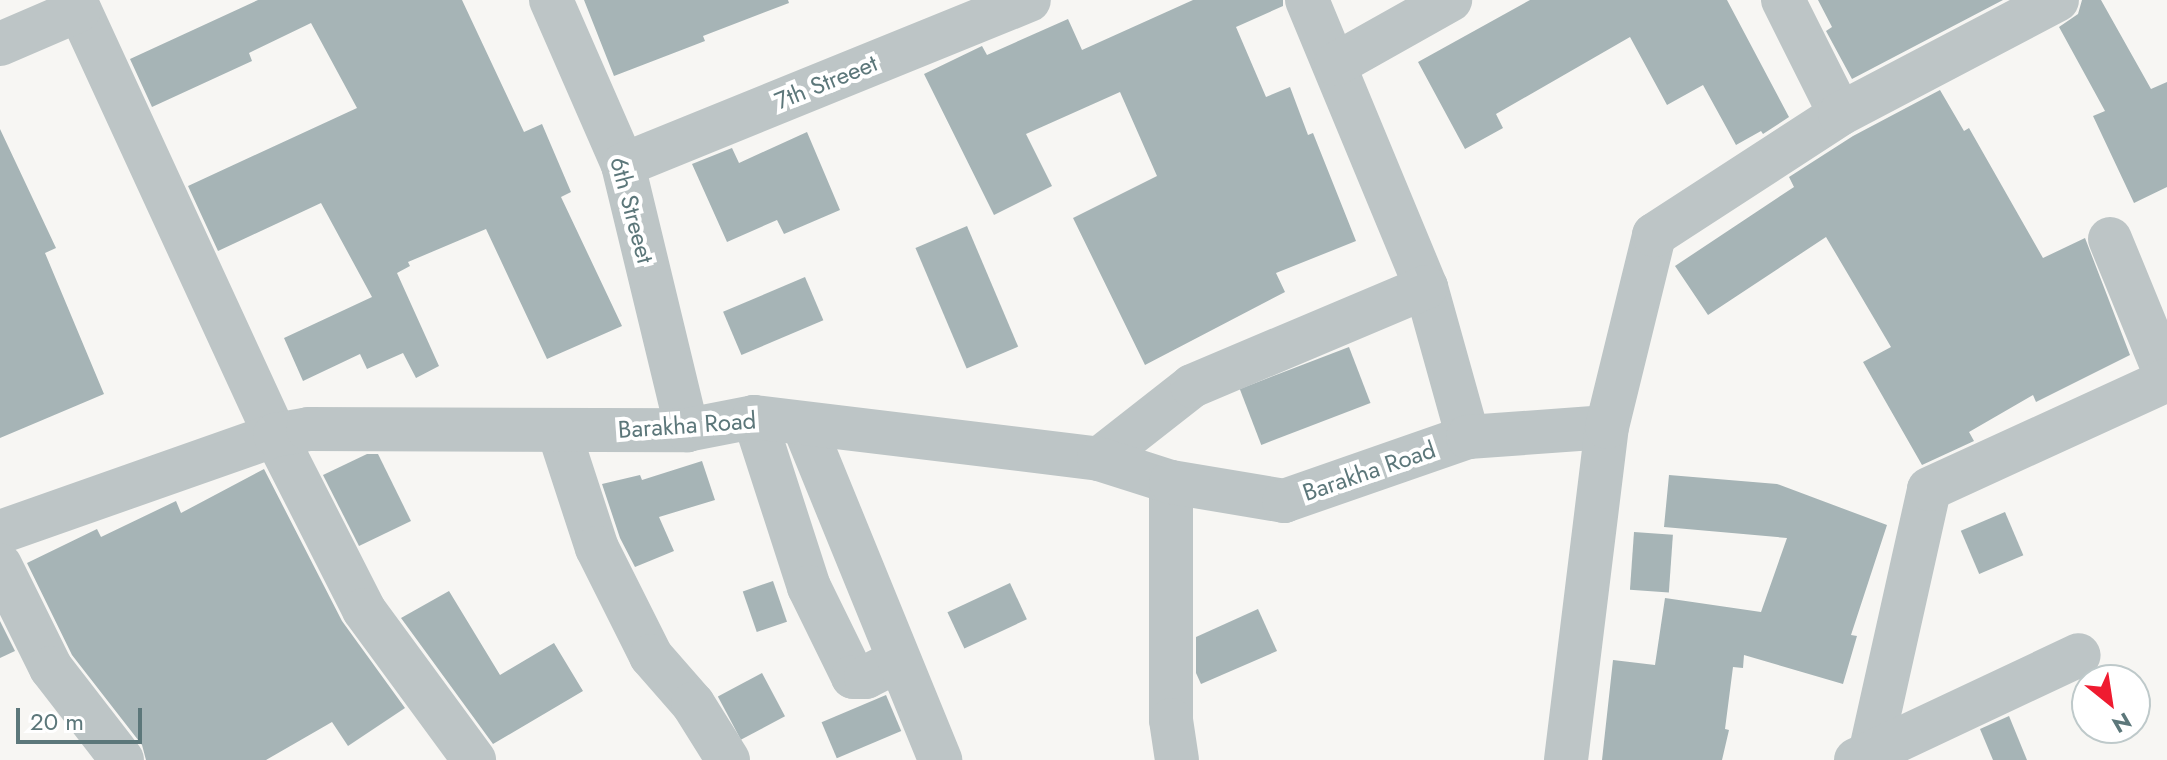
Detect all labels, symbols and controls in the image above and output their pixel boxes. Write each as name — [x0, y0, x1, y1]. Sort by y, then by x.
street label: 7th Streeet — [771, 48, 881, 116]
street label: 6th Streeet — [604, 154, 660, 266]
street label: Barakha Road — [617, 406, 757, 444]
street label: Barakha Road — [1299, 435, 1439, 507]
north arrow — [2071, 664, 2151, 744]
scale bar — [20, 692, 146, 742]
text: 20 m — [30, 704, 84, 739]
text: N — [2106, 705, 2138, 741]

